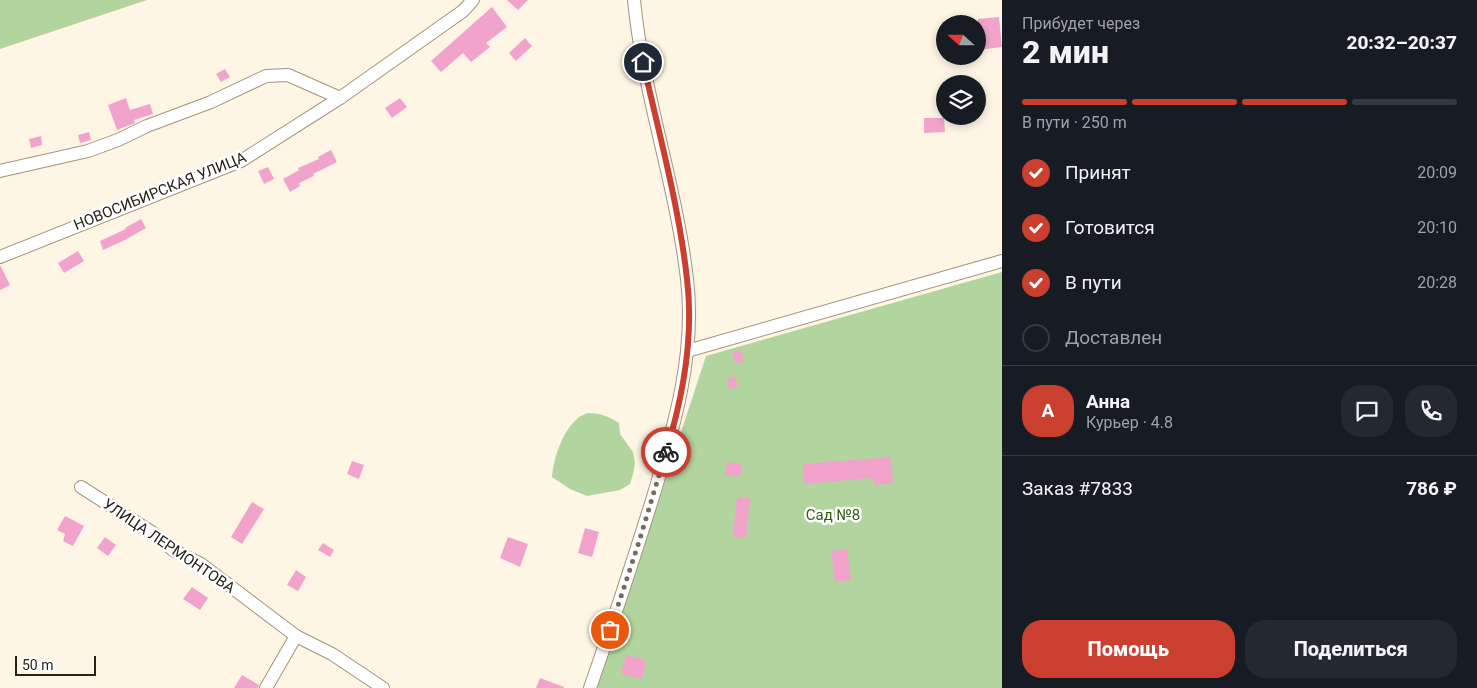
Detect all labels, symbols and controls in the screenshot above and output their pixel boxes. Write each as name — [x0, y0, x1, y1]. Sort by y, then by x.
text: Прибудет через — [1022, 14, 1140, 33]
north arrow — [936, 15, 986, 65]
map controls — [936, 15, 986, 125]
text: 20:32–20:37 — [1346, 31, 1457, 54]
text: 2 мин — [1022, 33, 1109, 71]
pin — [622, 41, 664, 83]
icon: home — [629, 48, 657, 76]
button: layers — [936, 75, 986, 125]
text: В пути · 250 m — [1022, 113, 1127, 132]
street label: НОВОСИБИРСКАЯ УЛИЦА — [71, 148, 249, 234]
icon: check — [1022, 159, 1050, 187]
text: Принят — [1065, 161, 1131, 184]
text: 20:09 — [1417, 163, 1457, 182]
icon: check — [1022, 214, 1050, 242]
text: Готовится — [1065, 216, 1155, 239]
text: 20:10 — [1417, 218, 1457, 237]
icon: check — [1022, 269, 1050, 297]
text: В пути — [1065, 271, 1122, 294]
text: 20:28 — [1417, 273, 1457, 292]
text: Доставлен — [1065, 326, 1162, 349]
button: chat — [1341, 385, 1393, 437]
button: phone — [1405, 385, 1457, 437]
text: Анна — [1086, 390, 1130, 413]
text: А — [1042, 399, 1054, 422]
text: Курьер · 4.8 — [1086, 413, 1173, 432]
courier — [641, 427, 691, 477]
icon: bike — [652, 438, 680, 466]
text: Заказ #7833 — [1022, 477, 1133, 500]
text: 786 ₽ — [1406, 477, 1457, 500]
street label: УЛИЦА ЛЕРМОНТОВА — [99, 495, 239, 597]
park label: Сад №8 — [806, 506, 860, 524]
pin — [589, 609, 631, 651]
icon: bag — [596, 616, 624, 644]
button: Помощь — [1022, 620, 1235, 678]
button: Поделиться — [1245, 620, 1457, 678]
scale bar — [15, 653, 96, 676]
text: 50 m — [22, 657, 54, 673]

